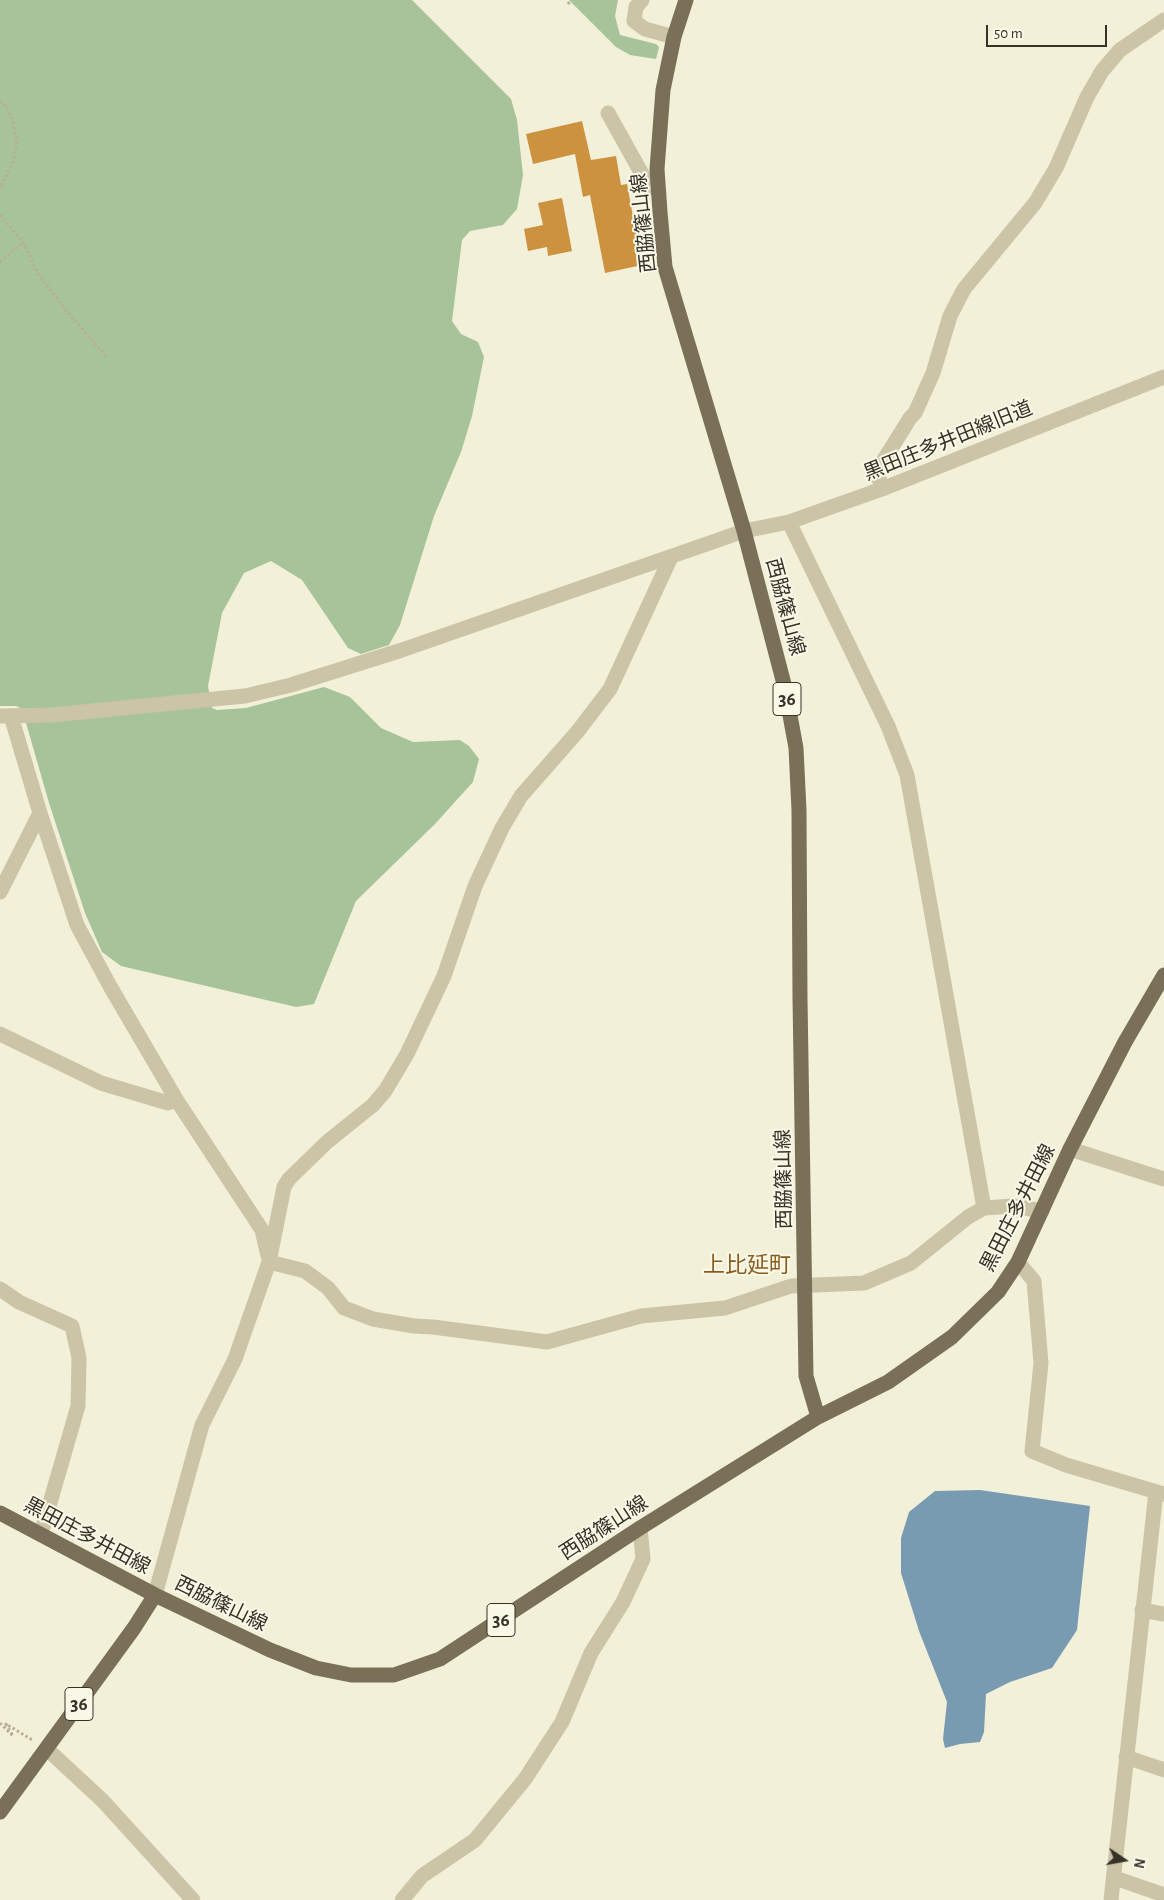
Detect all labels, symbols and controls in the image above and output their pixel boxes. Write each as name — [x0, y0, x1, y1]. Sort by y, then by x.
scale bar — [989, 15, 1110, 47]
text: 50 m — [994, 26, 1023, 41]
street label: 西脇篠山線 — [627, 172, 661, 274]
street label: 黒田庄多井田線旧道 — [860, 396, 1036, 486]
street label: 西脇篠山線 — [760, 556, 810, 658]
road number: 36 — [773, 682, 801, 716]
street label: 西脇篠山線 — [771, 1129, 797, 1229]
street label: 黒田庄多井田線 — [976, 1140, 1060, 1276]
district label: 上比延町 — [703, 1252, 791, 1278]
street label: 西脇篠山線 — [556, 1491, 652, 1565]
street label: 黒田庄多井田線 — [20, 1493, 154, 1579]
street label: 西脇篠山線 — [171, 1571, 271, 1637]
road number: 36 — [487, 1604, 515, 1636]
road number: 36 — [65, 1688, 93, 1720]
north arrow — [1099, 1835, 1149, 1885]
text: N — [1131, 1857, 1147, 1869]

